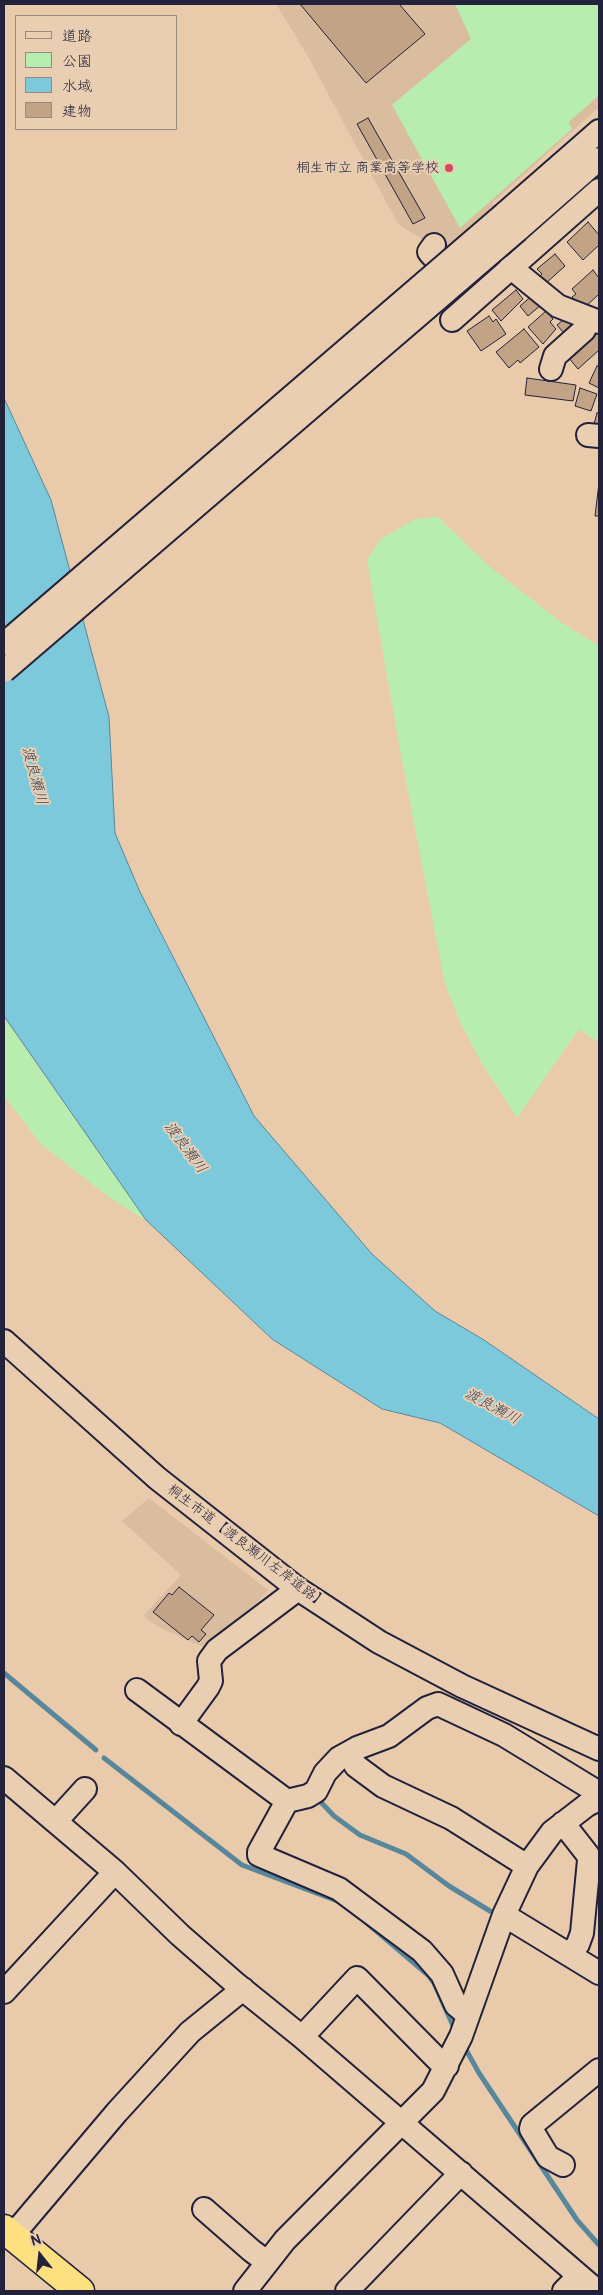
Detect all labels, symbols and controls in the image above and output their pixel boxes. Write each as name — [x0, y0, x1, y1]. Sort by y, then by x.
legend — [15, 15, 178, 130]
text: 道路 — [62, 27, 92, 46]
text: 公園 — [62, 52, 92, 71]
text: 水域 — [62, 77, 92, 96]
text: 建物 — [62, 102, 92, 121]
place label: 桐生市立 商業高等学校 — [296, 160, 439, 176]
marker: 桐生市立 商業高等学校 — [443, 162, 455, 174]
water label: 渡良瀬川 — [18, 745, 50, 807]
water label: 渡良瀬川 — [160, 1119, 210, 1177]
water label: 渡良瀬川 — [461, 1385, 523, 1429]
street label: 桐生市道【渡良瀬川左岸道路】 — [164, 1481, 330, 1613]
north arrow — [15, 2230, 65, 2280]
text: N — [29, 2231, 43, 2250]

